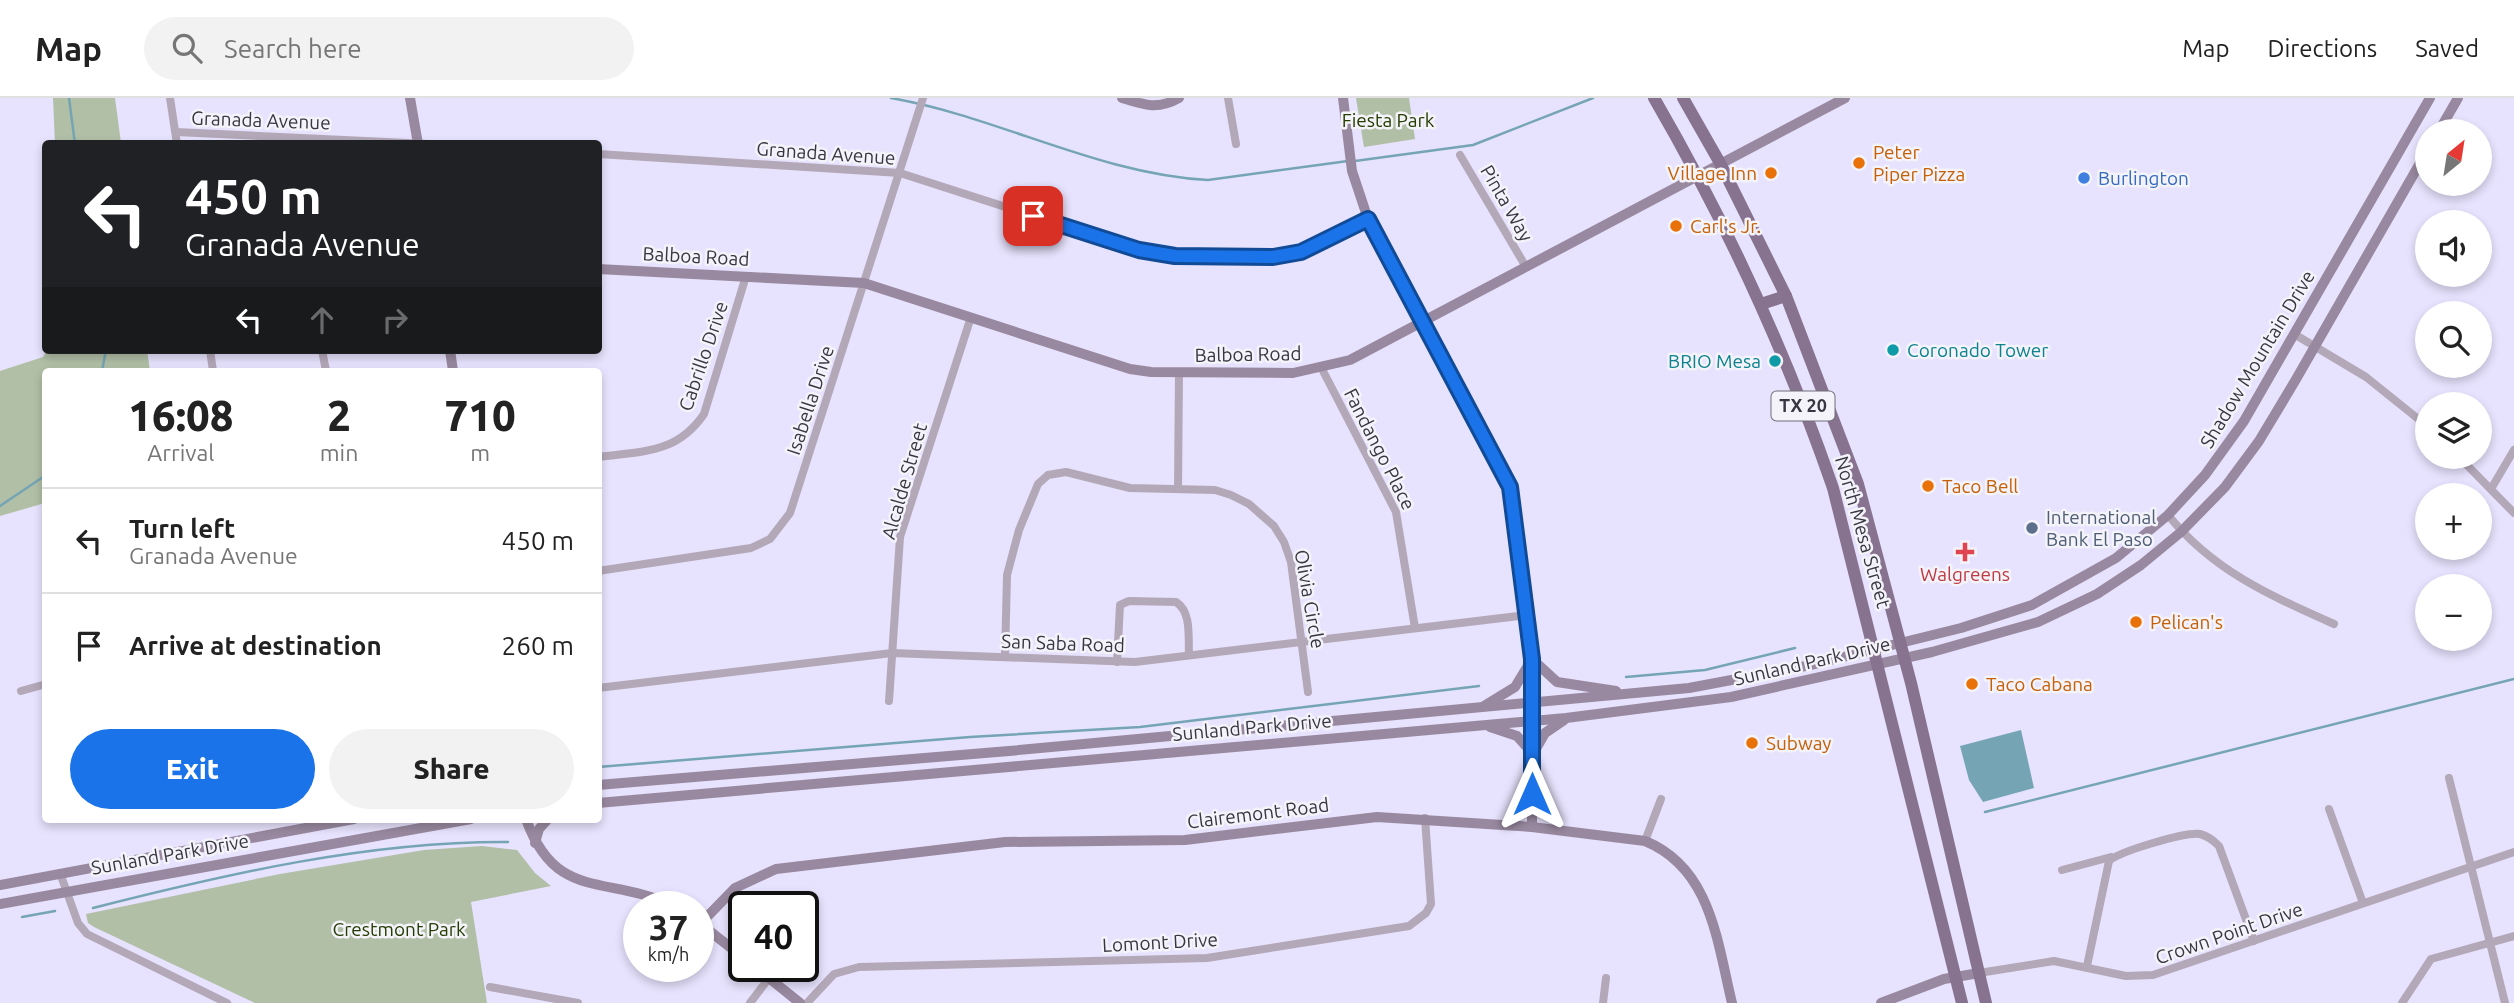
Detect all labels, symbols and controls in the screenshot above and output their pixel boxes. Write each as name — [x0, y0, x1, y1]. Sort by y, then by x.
search box — [144, 17, 634, 80]
icon: search — [168, 29, 206, 67]
text: Map — [35, 30, 102, 67]
text: Search here — [224, 34, 362, 63]
text: Map — [2182, 35, 2229, 62]
text: Directions — [2267, 35, 2377, 62]
text: Saved — [2415, 35, 2479, 62]
street label: Granada Avenue — [191, 107, 331, 133]
park label: Fiesta Park — [1342, 109, 1435, 131]
north arrow — [2415, 119, 2492, 196]
map controls — [2415, 119, 2492, 651]
street label: Granada Avenue — [756, 137, 896, 169]
place label: Peter Piper Pizza — [1873, 141, 1965, 185]
marker: Peter Piper Pizza — [1851, 155, 1867, 171]
street label: Pinta Way — [1476, 161, 1538, 245]
place label: Village Inn — [1668, 162, 1757, 184]
marker: Village Inn — [1763, 165, 1779, 181]
place label: Burlington — [2098, 167, 2189, 189]
icon: left — [70, 168, 161, 259]
text: 450 m — [185, 168, 322, 223]
marker: Burlington — [2076, 170, 2092, 186]
pin — [1003, 186, 1063, 246]
icon: arrive — [1014, 197, 1052, 235]
button: sound — [2415, 210, 2492, 287]
place label: Carl's Jr. — [1690, 215, 1761, 237]
marker: Carl's Jr. — [1668, 218, 1684, 234]
text: Granada Avenue — [185, 226, 420, 262]
street label: Balboa Road — [642, 242, 750, 270]
street label: Shadow Mountain Drive — [2195, 266, 2319, 452]
street label: Cabrillo Drive — [674, 298, 732, 414]
icon: left — [230, 301, 268, 339]
icon: ahead — [303, 301, 341, 339]
icon: right — [376, 301, 414, 339]
button: search — [2415, 301, 2492, 378]
place label: Coronado Tower — [1907, 339, 2048, 361]
street label: Balboa Road — [1194, 342, 1302, 366]
marker: Coronado Tower — [1885, 342, 1901, 358]
street label: Isabella Drive — [782, 343, 838, 457]
place label: BRIO Mesa — [1668, 350, 1761, 372]
marker: BRIO Mesa — [1767, 353, 1783, 369]
street label: Fandango Place — [1340, 385, 1420, 513]
text: 16:08 — [128, 392, 233, 439]
text: 2 — [327, 392, 351, 439]
text: 710 — [445, 392, 516, 439]
road number: TX 20 — [1772, 392, 1834, 420]
button: layers — [2415, 392, 2492, 469]
street label: Alcalde Street — [877, 420, 931, 542]
text: Arrival — [147, 440, 214, 465]
text: min — [320, 440, 358, 465]
text: m — [470, 440, 490, 465]
street label: North Mesa Street — [1831, 454, 1895, 611]
place label: Taco Bell — [1942, 475, 2018, 497]
marker: Taco Bell — [1920, 478, 1936, 494]
button: + — [2415, 483, 2492, 560]
place label: International Bank El Paso — [2046, 506, 2156, 550]
text: Turn left — [129, 514, 235, 543]
marker: International Bank El Paso — [2024, 520, 2040, 536]
icon: left — [70, 522, 108, 560]
text: 450 m — [502, 526, 574, 555]
text: Granada Avenue — [129, 543, 298, 568]
marker: Walgreens — [1957, 544, 1973, 560]
street label: Olivia Circle — [1290, 548, 1330, 650]
place label: Walgreens — [1920, 563, 2010, 585]
button: − — [2415, 574, 2492, 651]
place label: Pelican's — [2150, 611, 2223, 633]
marker: Pelican's — [2128, 614, 2144, 630]
icon: arrive — [70, 627, 108, 665]
street label: San Saba Road — [1001, 630, 1125, 656]
text: Arrive at destination — [129, 631, 382, 660]
text: 260 m — [502, 631, 574, 660]
street label: Sunland Park Drive — [1732, 632, 1892, 690]
place label: Taco Cabana — [1986, 673, 2093, 695]
marker: Taco Cabana — [1964, 676, 1980, 692]
street label: Sunland Park Drive — [1171, 709, 1333, 745]
button: Exit — [70, 729, 315, 809]
button: Share — [329, 729, 574, 809]
place label: Subway — [1766, 732, 1832, 754]
marker: Subway — [1744, 735, 1760, 751]
position arrow — [1495, 757, 1569, 831]
street label: Clairemont Road — [1186, 793, 1330, 833]
street label: Sunland Park Drive — [89, 829, 251, 879]
speed limit sign: 40 — [728, 891, 819, 982]
street label: Crown Point Drive — [2152, 897, 2306, 969]
text: 37 — [649, 907, 688, 947]
park label: Crestmont Park — [333, 918, 466, 940]
street label: Lomont Drive — [1102, 928, 1218, 956]
text: km/h — [648, 944, 689, 964]

